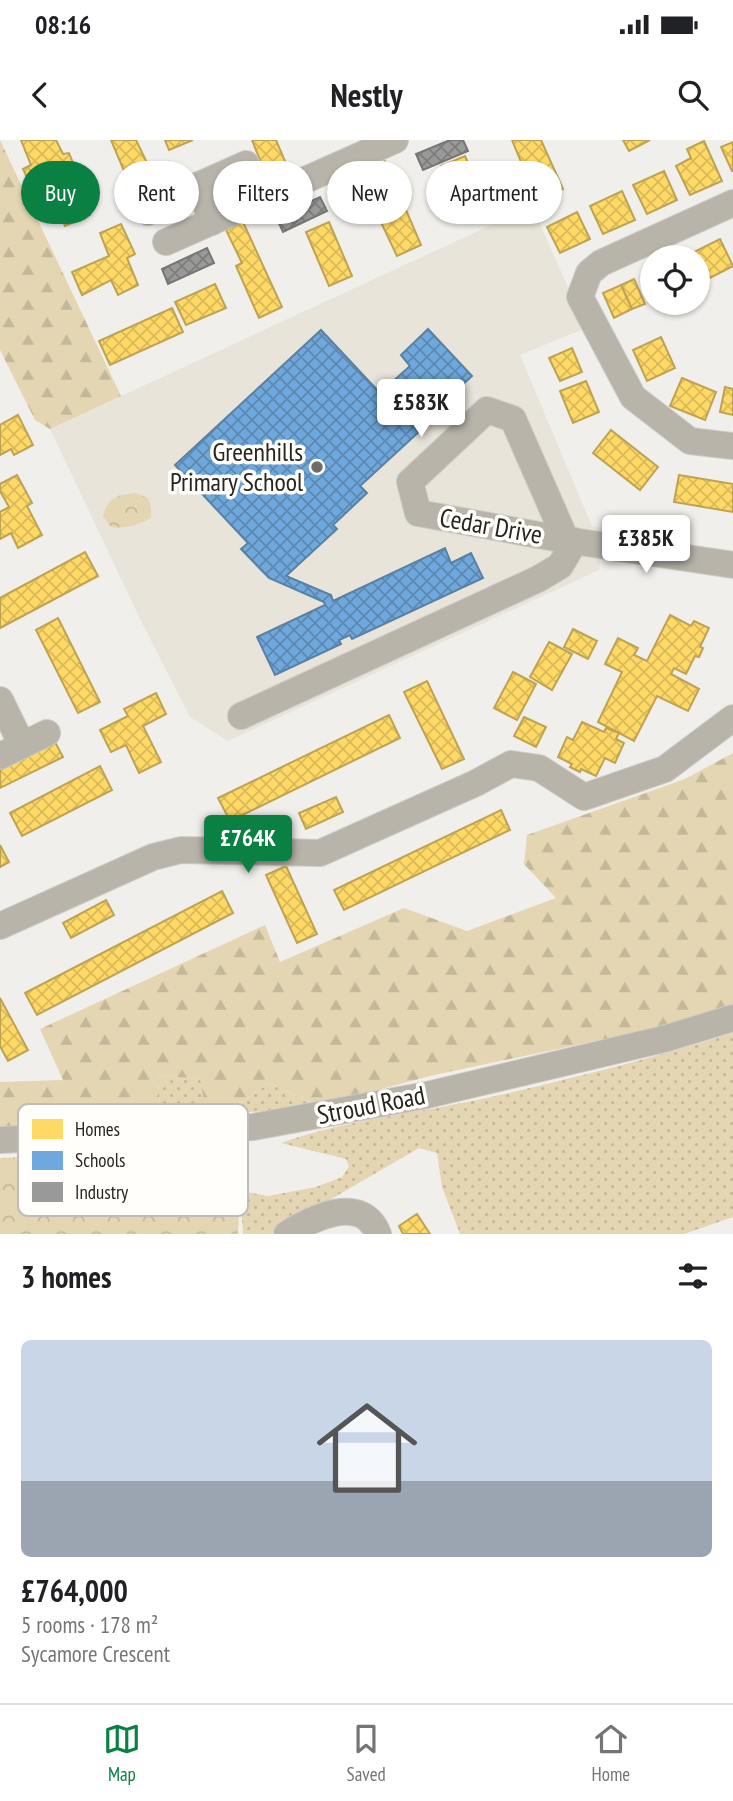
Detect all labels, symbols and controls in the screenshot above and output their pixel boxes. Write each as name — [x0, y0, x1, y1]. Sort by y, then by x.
text: 08:16 — [35, 8, 91, 41]
text: Nestly — [330, 74, 403, 116]
icon: back — [21, 76, 59, 114]
icon: search — [674, 76, 712, 114]
chip: Buy — [21, 161, 100, 224]
chip: Rent — [114, 161, 199, 224]
chip: Filters — [213, 161, 313, 224]
chip: New — [327, 161, 412, 224]
chip: Apartment — [426, 161, 562, 224]
map controls — [640, 245, 710, 315]
button: locate — [640, 245, 710, 315]
pin: £583K — [372, 380, 470, 439]
text: £583K — [393, 387, 449, 416]
place label: Greenhills Primary School — [170, 435, 303, 498]
marker: Greenhills Primary School — [309, 459, 325, 475]
street label: Cedar Drive — [437, 500, 545, 551]
pin: £385K — [597, 516, 695, 575]
text: £385K — [618, 523, 674, 552]
pin: £764K — [199, 816, 297, 875]
text: £764K — [220, 823, 276, 852]
street label: Stroud Road — [314, 1078, 428, 1131]
legend — [18, 1104, 248, 1216]
text: Homes — [75, 1117, 120, 1141]
text: Schools — [75, 1148, 126, 1172]
text: Industry — [75, 1180, 129, 1204]
text: 3 homes — [21, 1257, 112, 1296]
icon: filters — [674, 1257, 712, 1295]
icon: home — [304, 1385, 430, 1511]
text: £764,000 — [21, 1571, 128, 1610]
text: 5 rooms · 178 m² — [21, 1610, 158, 1639]
text: Sycamore Crescent — [21, 1639, 170, 1668]
tab: Map — [103, 1720, 141, 1786]
tab: Saved — [347, 1720, 386, 1786]
tab: Home — [592, 1720, 630, 1786]

